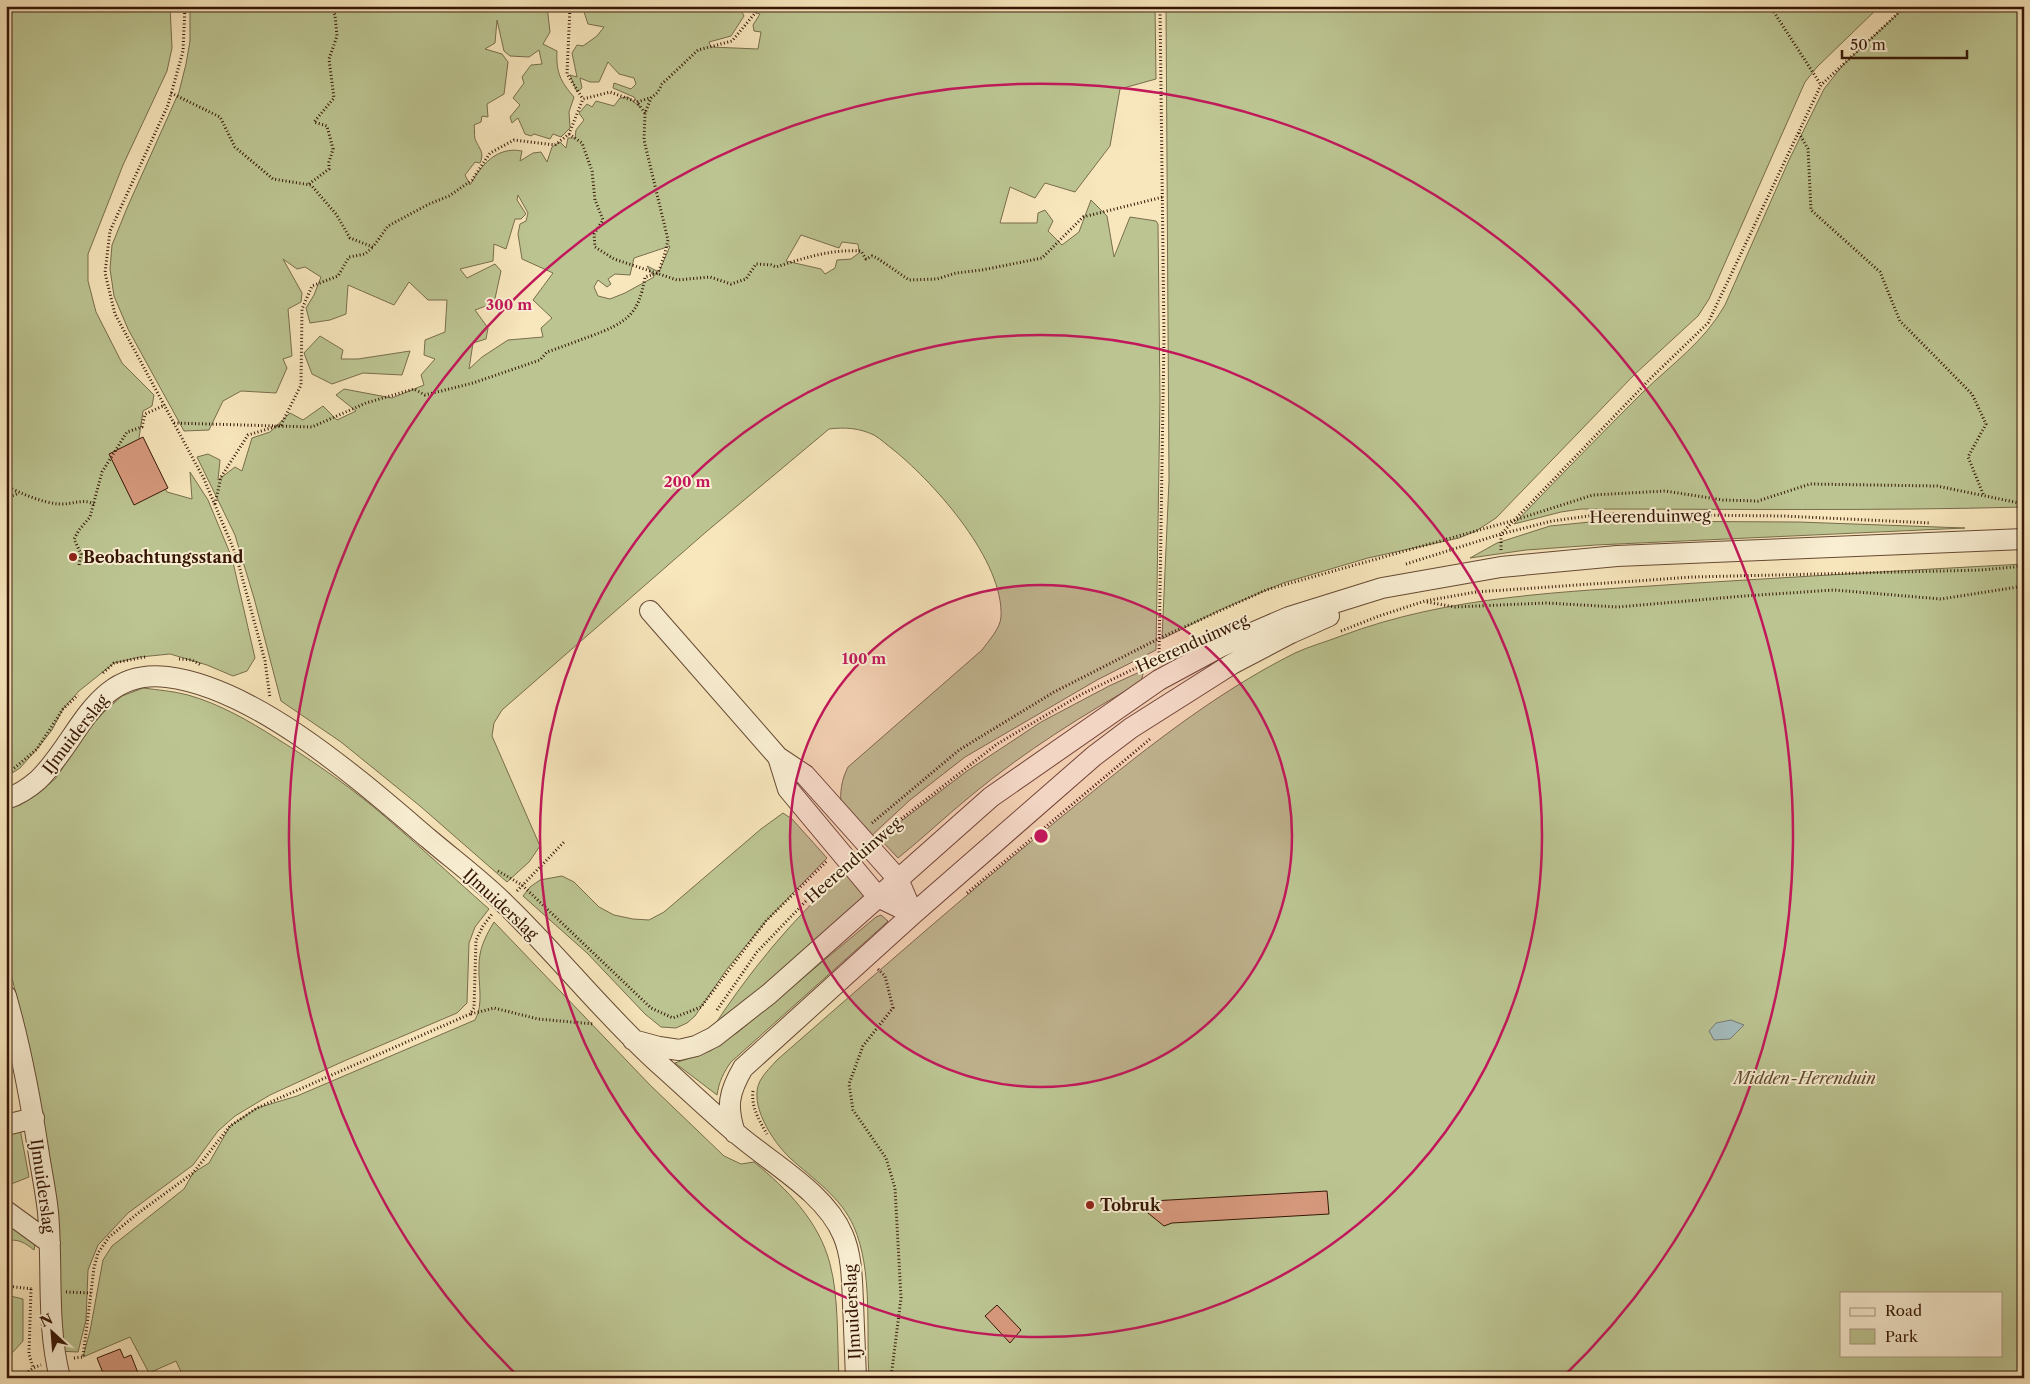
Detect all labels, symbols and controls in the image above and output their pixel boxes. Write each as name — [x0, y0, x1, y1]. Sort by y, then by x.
scale bar — [1842, 28, 1968, 60]
text: 50 m — [1850, 35, 1886, 54]
text: 300 m — [486, 295, 532, 314]
text: 200 m — [664, 472, 710, 491]
street label: Heerenduinweg — [1589, 505, 1711, 527]
place label: Beobachtungsstand — [83, 547, 244, 567]
marker: Beobachtungsstand — [67, 551, 79, 563]
street label: Heerenduinweg — [1133, 609, 1252, 677]
text: 100 m — [842, 649, 886, 668]
street label: IJmuiderslag — [38, 690, 113, 778]
street label: Heerenduinweg — [801, 812, 906, 907]
centre of rings — [1032, 827, 1050, 845]
street label: IJmuiderslag — [459, 864, 543, 944]
park label: Midden-Herenduin — [1732, 1068, 1876, 1088]
street label: IJmuiderslag — [26, 1137, 60, 1235]
place label: Tobruk — [1100, 1195, 1161, 1215]
marker: Tobruk — [1084, 1199, 1096, 1211]
street label: IJmuiderslag — [839, 1263, 864, 1360]
legend — [1840, 1292, 2002, 1356]
text: Road — [1885, 1301, 1922, 1320]
north arrow — [28, 1306, 78, 1356]
text: N — [37, 1310, 56, 1331]
text: Park — [1885, 1327, 1919, 1346]

